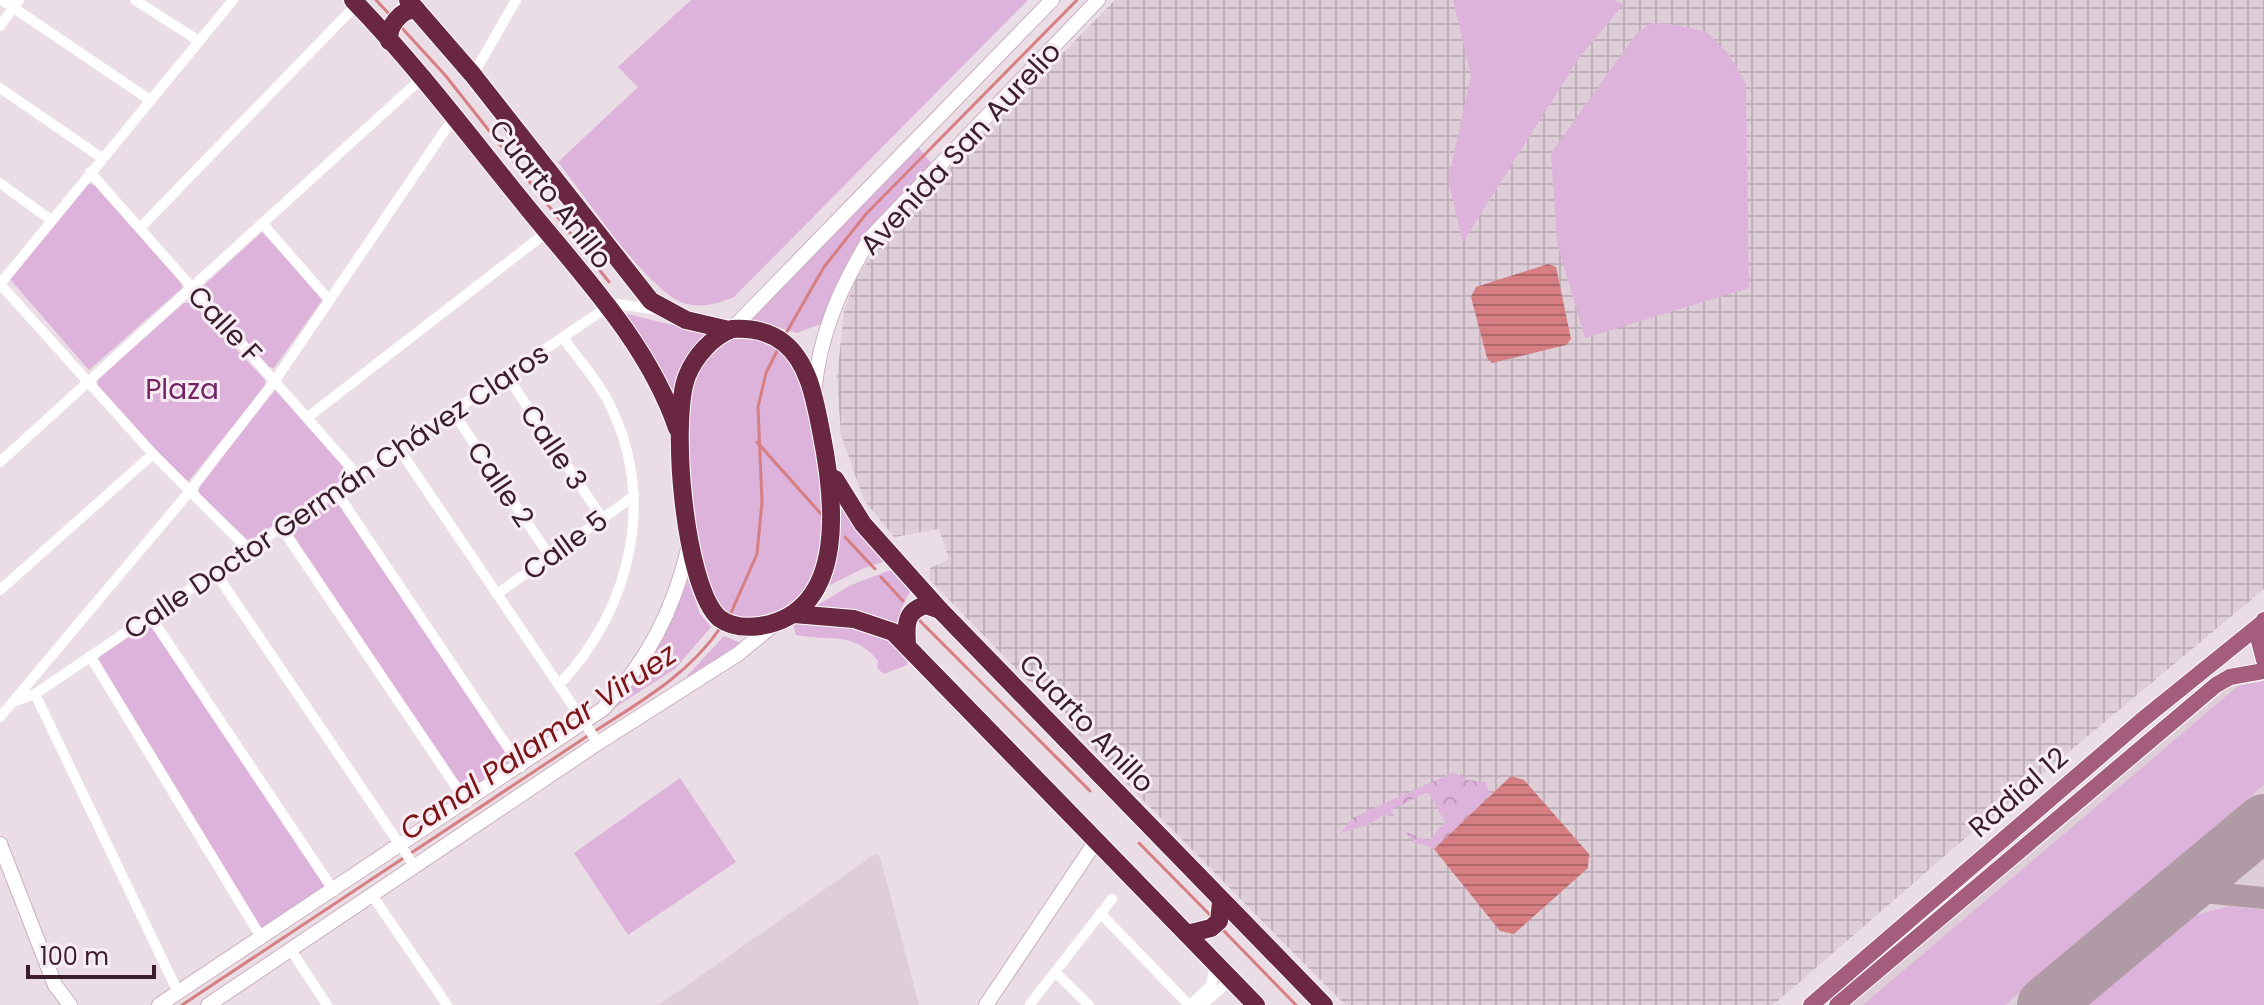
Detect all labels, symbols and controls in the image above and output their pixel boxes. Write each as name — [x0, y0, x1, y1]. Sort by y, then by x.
street label: Avenida San Aurelio — [851, 33, 1070, 264]
street label: Cuarto Anillo — [480, 111, 621, 277]
street label: Calle F — [179, 277, 271, 372]
street label: Calle Doctor Germán Chávez Claros — [116, 334, 556, 649]
park label: Plaza — [145, 370, 219, 409]
street label: Calle 3 — [511, 397, 596, 498]
street label: Calle 2 — [458, 434, 543, 535]
street label: Calle 5 — [515, 501, 616, 590]
water label: Canal Palamar Viruez — [390, 632, 685, 851]
street label: Cuarto Anillo — [1010, 645, 1163, 802]
street label: Radial 12 — [1960, 738, 2076, 846]
scale bar — [28, 929, 154, 979]
text: 100 m — [40, 940, 109, 973]

